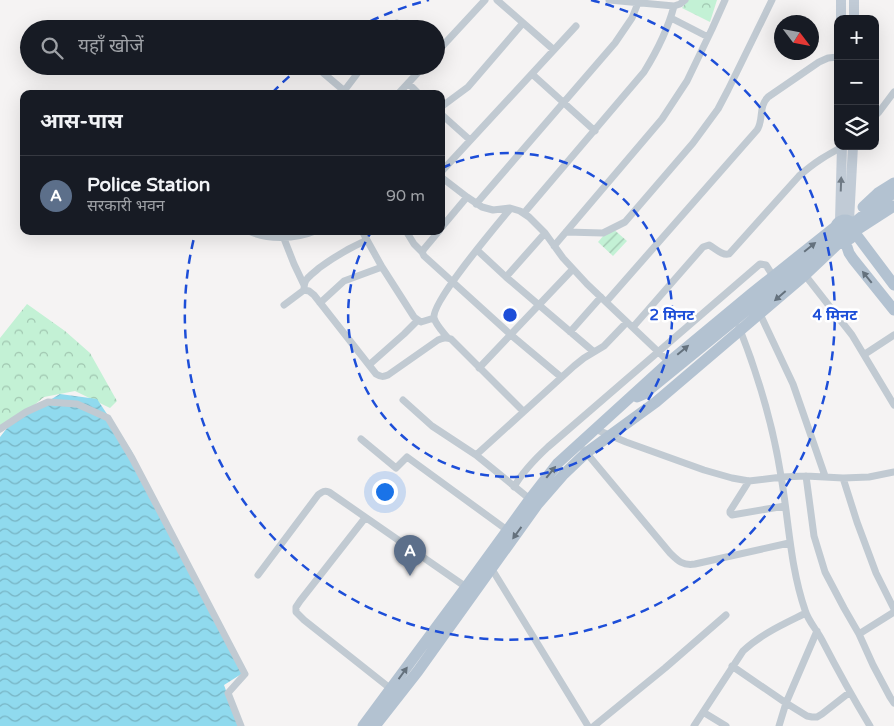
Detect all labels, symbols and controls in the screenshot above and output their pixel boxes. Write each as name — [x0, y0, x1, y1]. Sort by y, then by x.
north arrow — [774, 15, 819, 60]
map controls — [834, 15, 879, 150]
button: + — [834, 15, 879, 60]
search box — [20, 20, 445, 75]
icon: search — [38, 34, 66, 62]
text: यहाँ खोजें — [78, 35, 144, 57]
button: − — [834, 60, 879, 105]
button: layers — [834, 105, 879, 150]
text: आस-पास — [40, 109, 123, 134]
text: Police Station — [87, 174, 210, 196]
one-way arrow — [838, 175, 846, 191]
text: A — [50, 186, 62, 206]
text: 90 m — [386, 186, 425, 206]
text: सरकारी भवन — [87, 196, 165, 216]
one-way arrow — [803, 242, 816, 253]
one-way arrow — [862, 271, 873, 284]
one-way arrow — [774, 291, 787, 302]
centre of rings — [501, 306, 519, 324]
text: 2 मिनट — [650, 306, 695, 324]
text: 4 मिनट — [813, 306, 858, 324]
one-way arrow — [677, 344, 690, 355]
one-way arrow — [546, 466, 557, 479]
your location — [372, 479, 398, 505]
one-way arrow — [512, 526, 522, 540]
pin: A — [394, 535, 426, 576]
one-way arrow — [398, 666, 408, 680]

